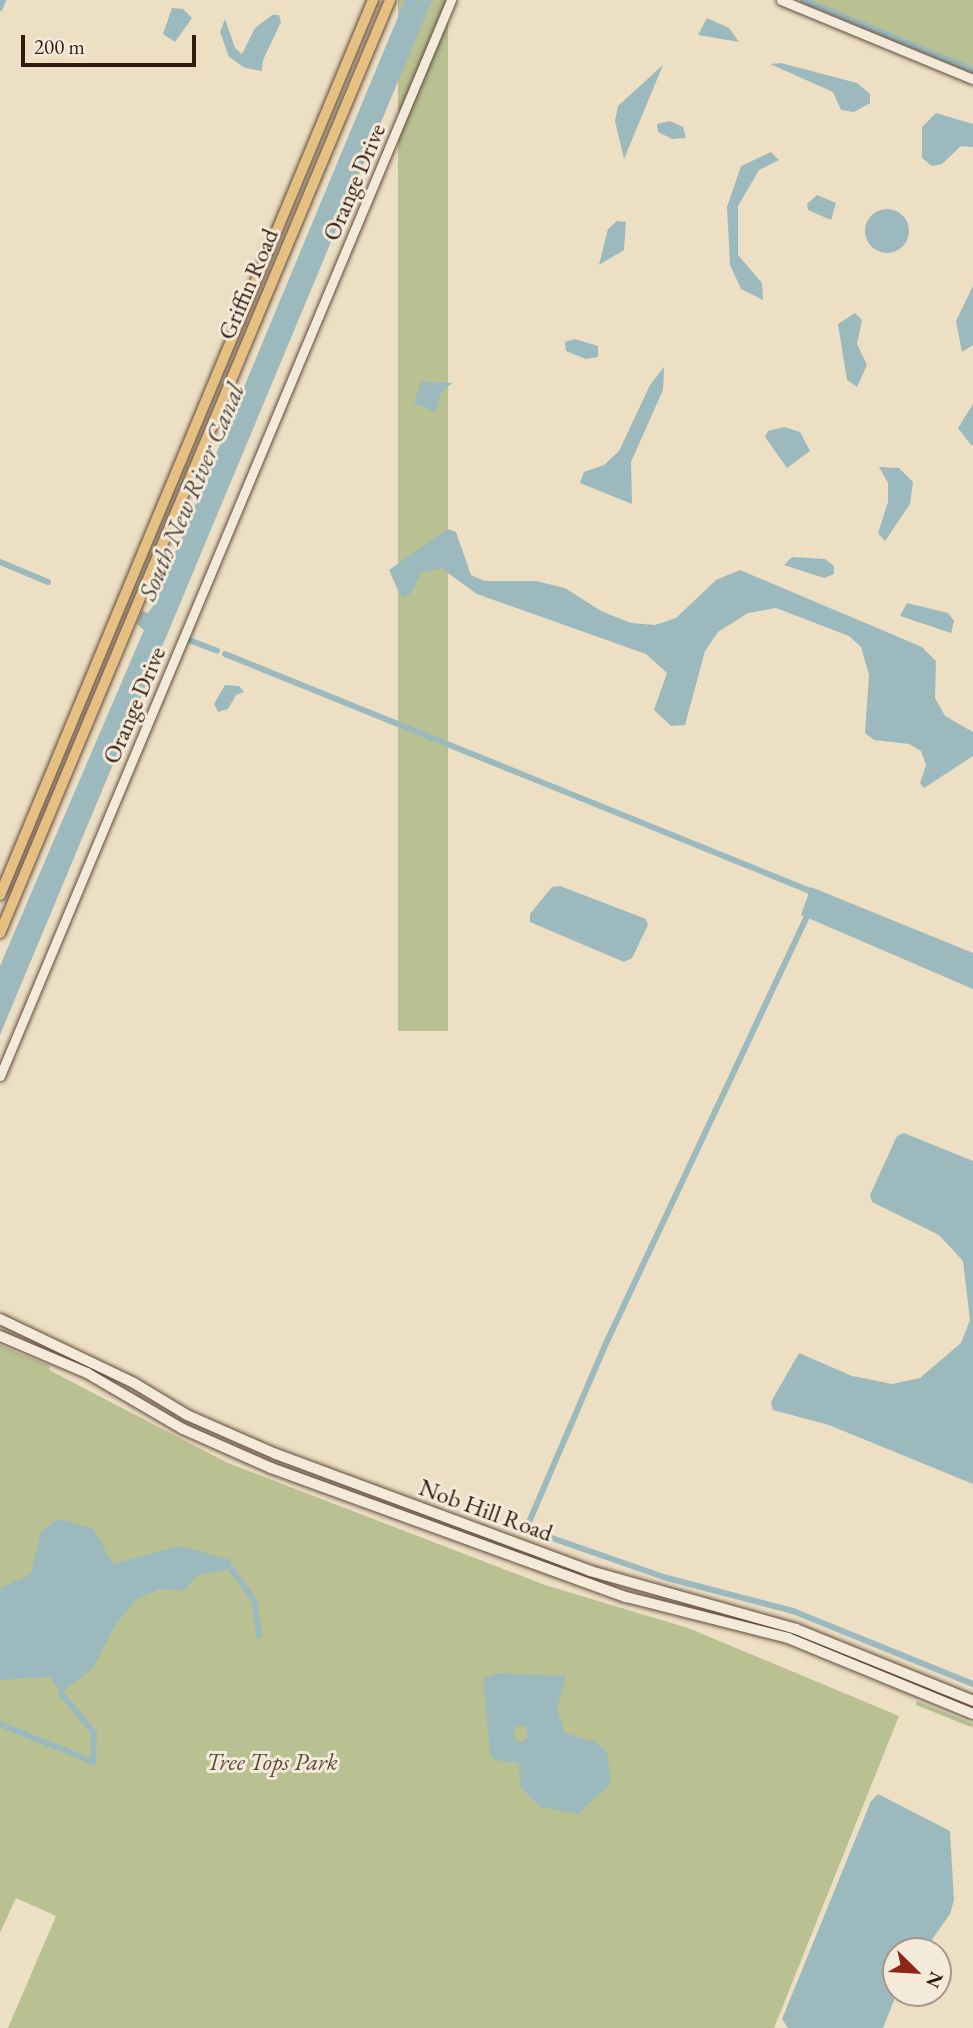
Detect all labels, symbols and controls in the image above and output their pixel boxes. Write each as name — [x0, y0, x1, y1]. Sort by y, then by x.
scale bar — [24, 21, 200, 65]
text: 200 m — [34, 33, 85, 60]
street label: Orange Drive — [316, 119, 392, 245]
street label: Griffin Road — [212, 224, 284, 344]
water label: South New River Canal — [132, 379, 252, 605]
street label: Orange Drive — [96, 642, 172, 768]
street label: Nob Hill Road — [415, 1473, 557, 1547]
park label: Tree Tops Park — [206, 1748, 338, 1776]
north arrow — [882, 1937, 952, 2007]
text: N — [920, 1968, 949, 1992]

